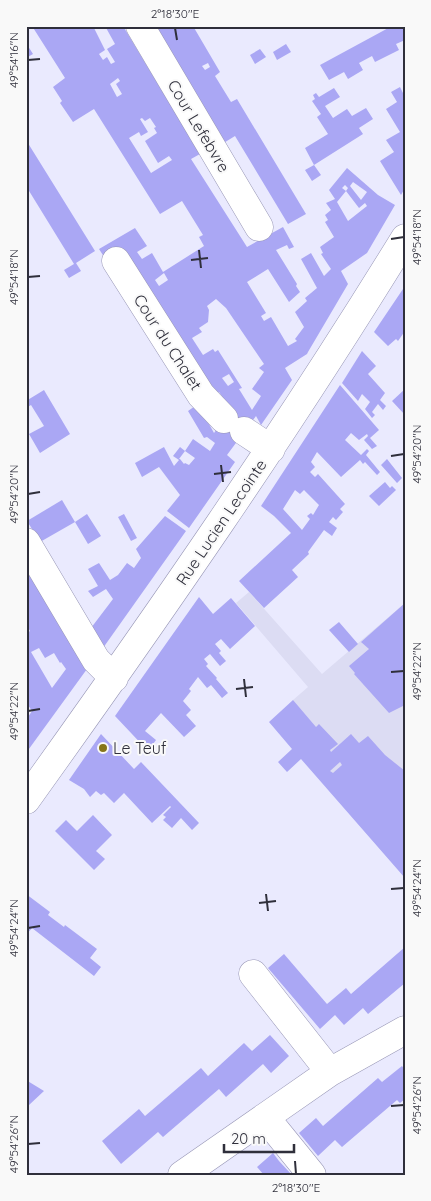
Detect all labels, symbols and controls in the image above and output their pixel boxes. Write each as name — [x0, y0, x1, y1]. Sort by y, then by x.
text: 2°18'30"E — [151, 6, 200, 21]
text: 49°54'16"N — [6, 32, 21, 88]
street label: Cour Lefebvre — [164, 76, 234, 176]
text: 49°54'18"N — [409, 209, 424, 265]
text: 49°54'18"N — [6, 249, 21, 305]
street label: Cour du Chalet — [130, 290, 206, 394]
text: 49°54'20"N — [409, 424, 424, 484]
street label: Rue Lucien Lecointe — [171, 455, 271, 589]
text: 49°54'20"N — [6, 464, 21, 524]
text: 49°54'22"N — [409, 642, 424, 700]
text: 49°54'22"N — [6, 682, 21, 740]
place label: Le Teuf — [113, 738, 167, 758]
marker: Le Teuf — [97, 742, 109, 754]
text: 49°54'24"N — [409, 859, 424, 917]
text: 49°54'24"N — [6, 899, 21, 957]
text: 49°54'26"N — [409, 1076, 424, 1134]
text: 49°54'26"N — [6, 1115, 21, 1173]
scale bar — [224, 1121, 294, 1153]
text: 20 m — [231, 1129, 266, 1148]
text: 2°18'30"E — [272, 1180, 321, 1195]

